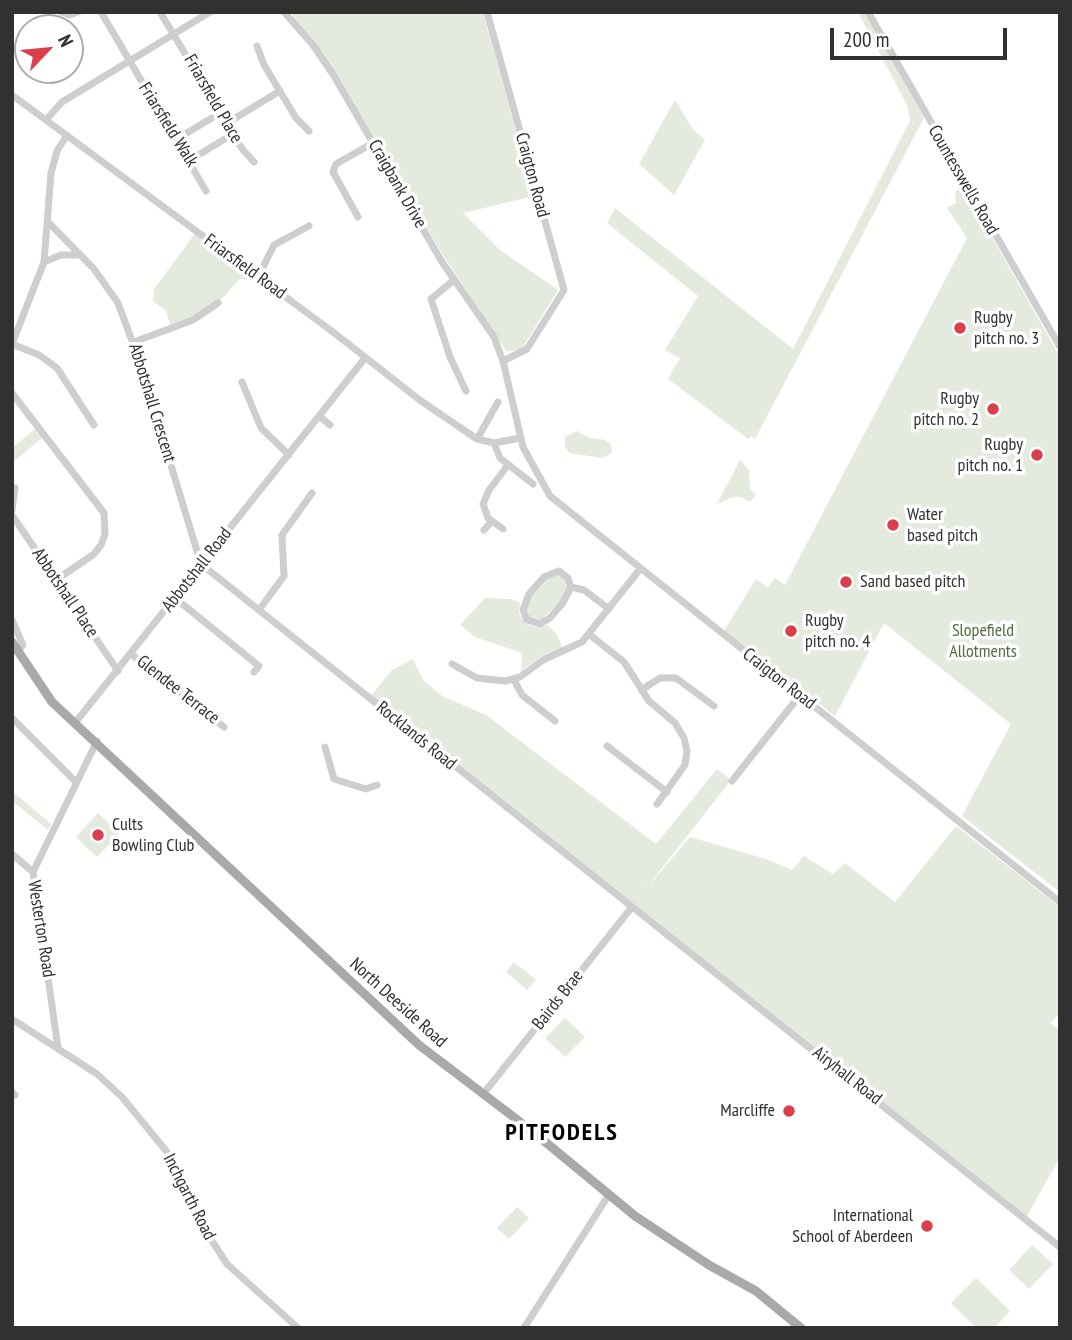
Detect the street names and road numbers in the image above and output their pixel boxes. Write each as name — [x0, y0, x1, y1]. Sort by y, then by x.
street label: Friarsfield Place — [179, 51, 247, 147]
street label: Friarsfield Walk — [134, 79, 202, 171]
street label: Countesswells Road — [923, 122, 1003, 238]
street label: Craigton Road — [510, 130, 554, 220]
street label: Craigbank Drive — [363, 136, 431, 232]
street label: Friarsfield Road — [200, 230, 290, 304]
street label: Abbotshall Crescent — [124, 341, 180, 465]
street label: Abbotshall Road — [157, 524, 237, 616]
street label: Abbotshall Place — [27, 544, 103, 642]
street label: Craigton Road — [738, 644, 820, 714]
street label: Glendee Terrace — [132, 651, 224, 729]
street label: Rocklands Road — [372, 697, 460, 775]
street label: Westerton Road — [23, 879, 59, 979]
street label: North Deeside Road — [345, 954, 451, 1052]
street label: Bairds Brae — [528, 966, 588, 1034]
street label: Airyhall Road — [808, 1042, 886, 1110]
street label: Inchgarth Road — [158, 1150, 220, 1244]

